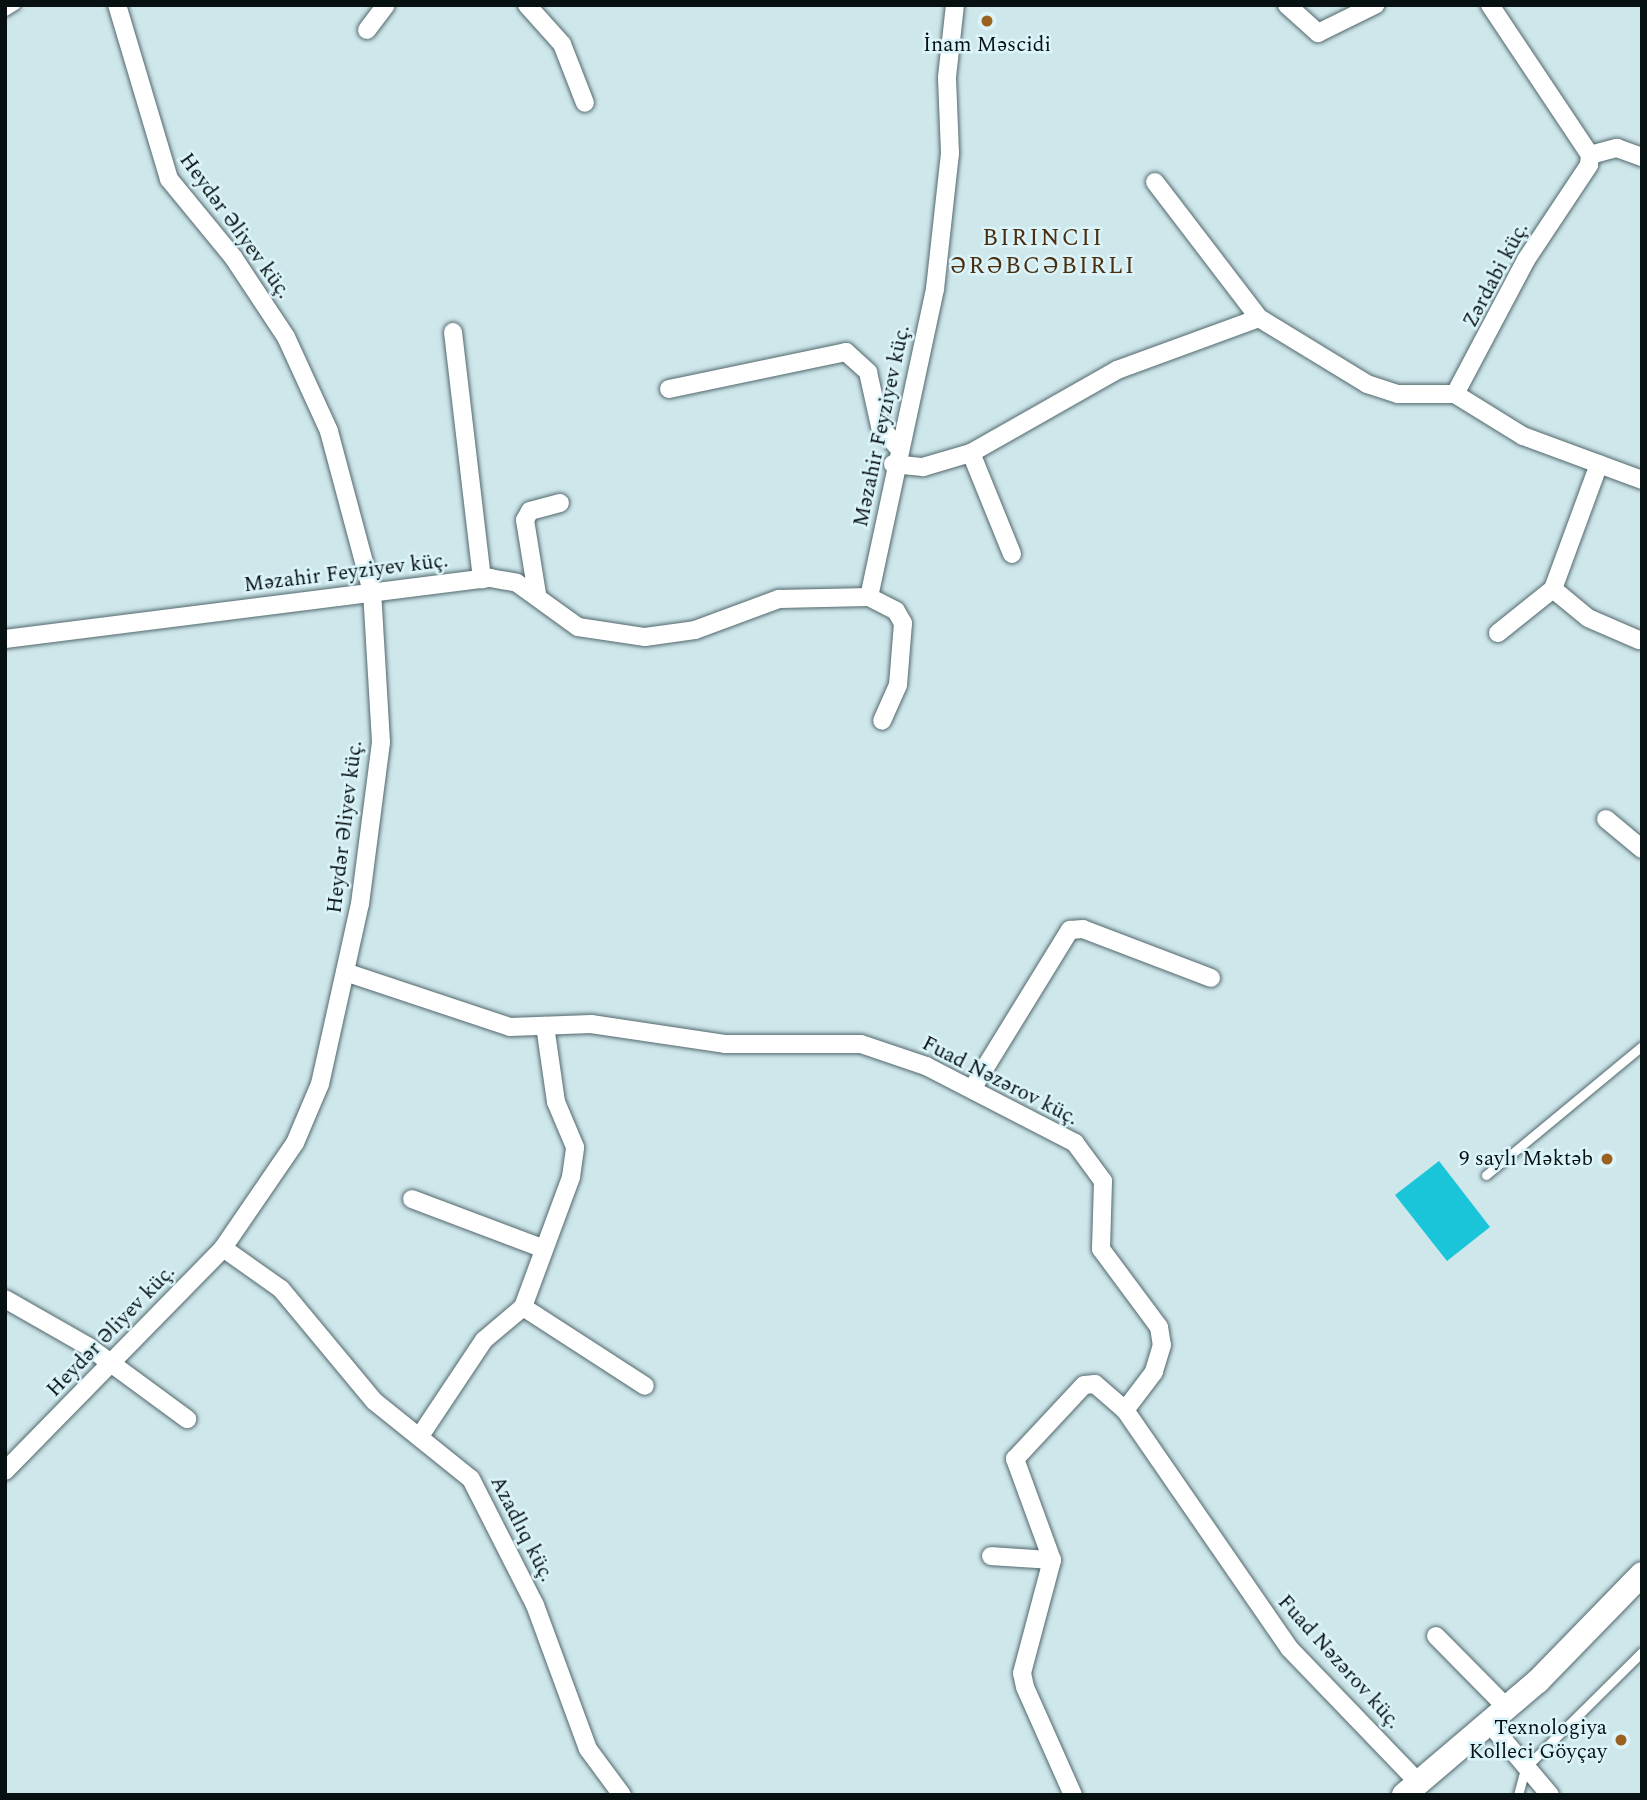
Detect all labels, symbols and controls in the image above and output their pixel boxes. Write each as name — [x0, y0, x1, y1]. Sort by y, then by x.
marker: İnam Məscidi — [979, 13, 995, 29]
place label: İnam Məscidi — [923, 32, 1051, 58]
street label: Heydər Əliyev küç. — [174, 148, 296, 304]
street label: Zərdabi küç. — [1458, 218, 1534, 332]
district label: BIRINCII ƏRƏBCƏBIRLI — [951, 225, 1135, 281]
street label: Məzahir Feyziyev küç. — [848, 323, 916, 529]
street label: Məzahir Feyziyev küç. — [242, 548, 450, 598]
street label: Heydər Əliyev küç. — [322, 739, 368, 915]
street label: Fuad Nəzərov küç. — [918, 1031, 1082, 1131]
place label: 9 saylı Məktəb — [1459, 1146, 1593, 1172]
marker: 9 saylı Məktəb — [1599, 1151, 1615, 1167]
street label: Heydər Əliyev küç. — [41, 1260, 181, 1402]
street label: Azadlıq küç. — [485, 1472, 559, 1586]
street label: Fuad Nəzərov küç. — [1272, 1590, 1406, 1734]
place label: Texnologiya Kolleci Göyçay — [1469, 1715, 1607, 1765]
marker: Texnologiya Kolleci Göyçay — [1613, 1732, 1629, 1748]

